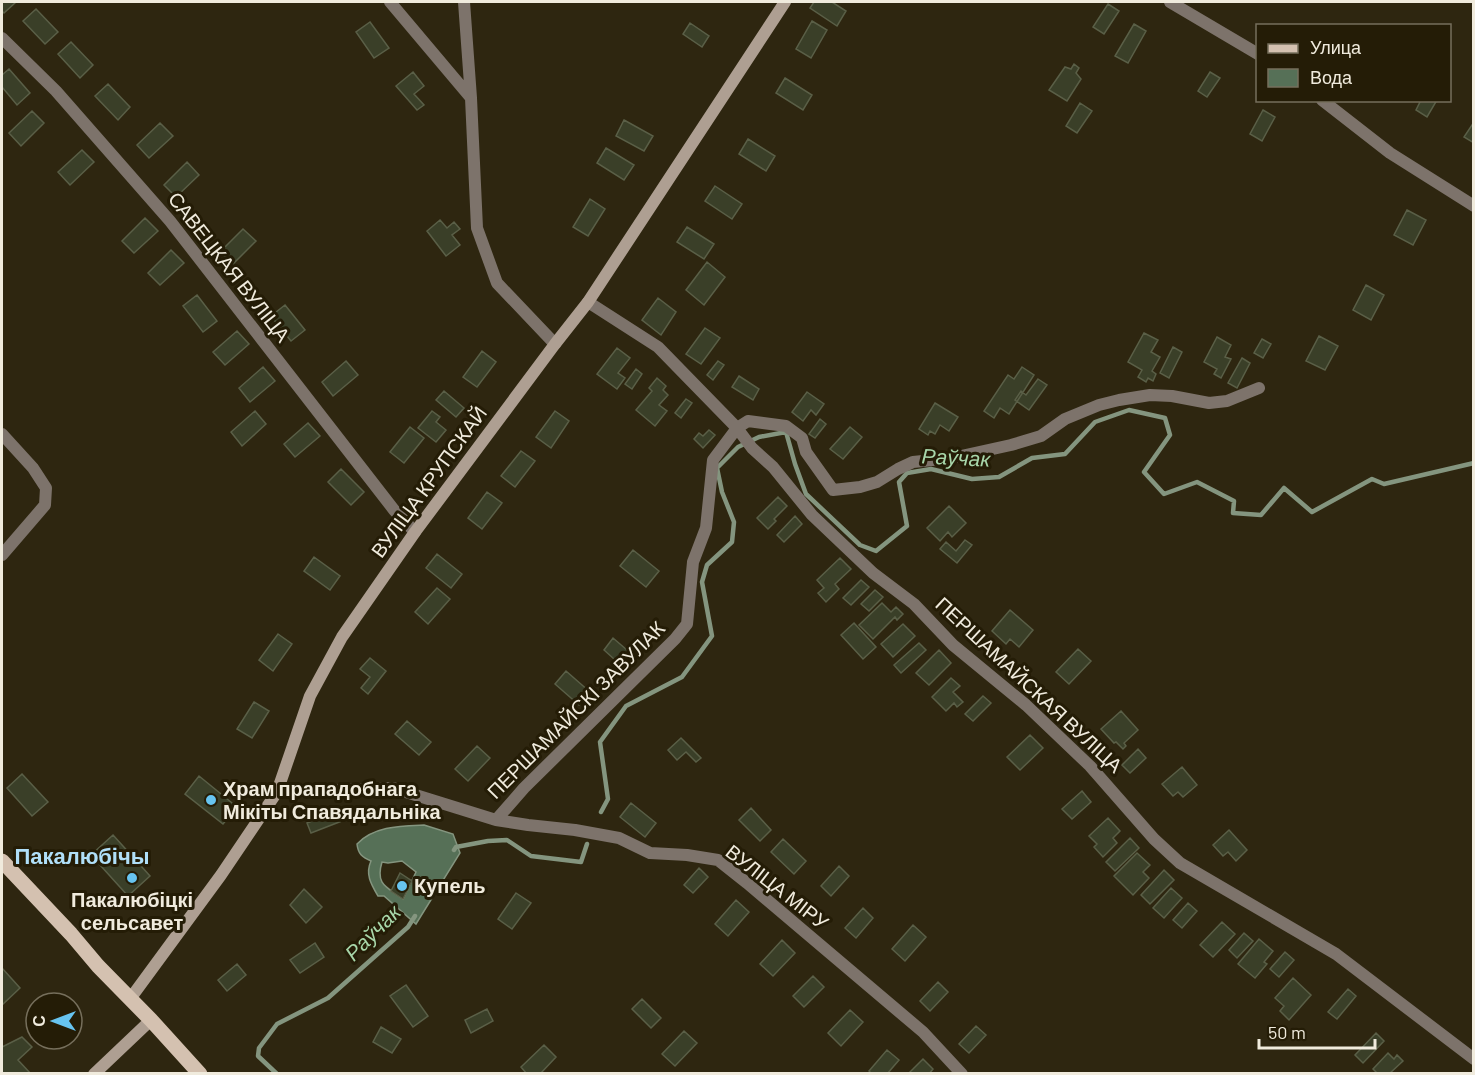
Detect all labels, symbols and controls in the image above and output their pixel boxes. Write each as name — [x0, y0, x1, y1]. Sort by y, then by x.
legend — [1256, 24, 1451, 102]
text: Улица — [1310, 36, 1362, 58]
text: Вода — [1310, 66, 1353, 88]
street label: САВЕЦКАЯ ВУЛІЦА — [164, 187, 296, 347]
street label: ВУЛІЦА КРУПСКАЙ — [365, 401, 491, 562]
water label: Раўчак — [921, 442, 992, 471]
street label: ПЕРШАМАЙСКАЯ ВУЛІЦА — [931, 591, 1128, 778]
street label: ПЕРШАМАЙСКІ ЗАВУЛАК — [482, 615, 669, 803]
place label: Храм прападобнага Мікіты Спавядальніка — [223, 776, 441, 823]
marker: Храм прападобнага Мікіты Спавядальніка — [204, 793, 218, 807]
street label: ВУЛІЦА МІРУ — [722, 839, 834, 934]
district label: Пакалюбічы — [14, 842, 150, 868]
marker: Пакалюбіцкі сельсавет — [125, 871, 139, 885]
place label: Купель — [414, 873, 486, 897]
marker: Купель — [395, 879, 409, 893]
place label: Пакалюбіцкі сельсавет — [71, 887, 193, 934]
water label: Раўчак — [339, 898, 406, 965]
north arrow — [24, 991, 84, 1051]
scale bar — [1259, 1012, 1374, 1050]
text: С — [29, 1015, 48, 1027]
text: 50 m — [1268, 1021, 1306, 1043]

